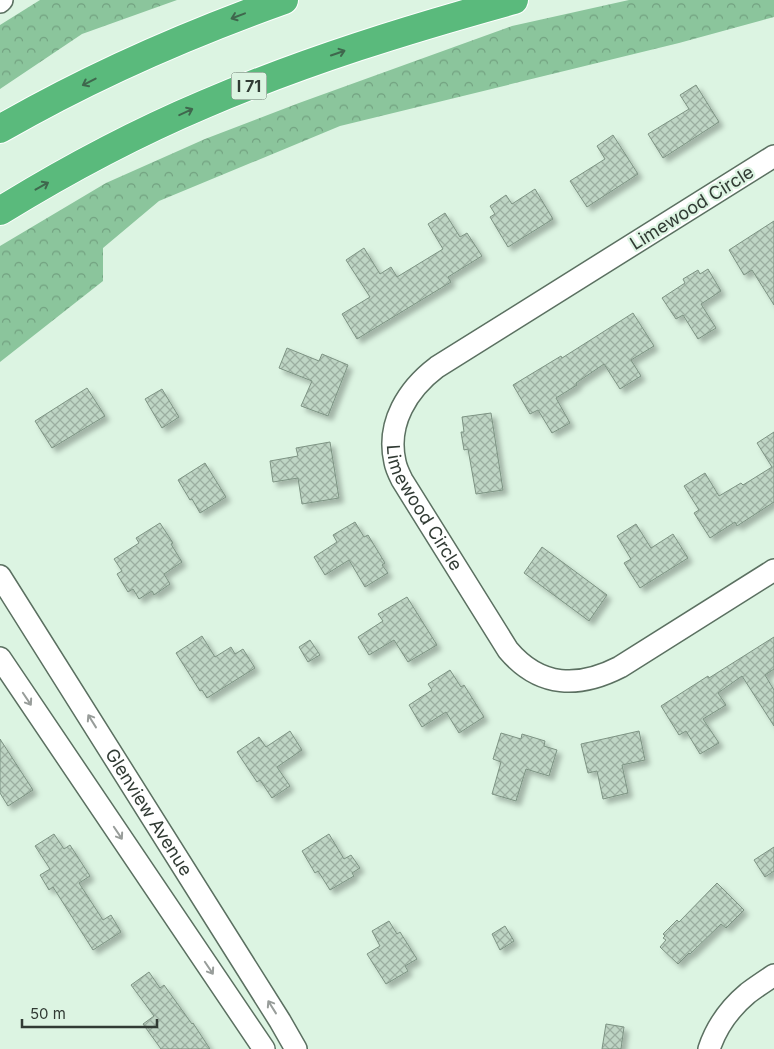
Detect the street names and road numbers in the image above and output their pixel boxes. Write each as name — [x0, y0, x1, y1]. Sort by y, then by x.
road number: I 71 — [232, 72, 266, 100]
street label: Limewood Circle — [626, 161, 757, 254]
street label: Limewood Circle — [383, 444, 467, 574]
street label: Glenview Avenue — [101, 744, 197, 879]

